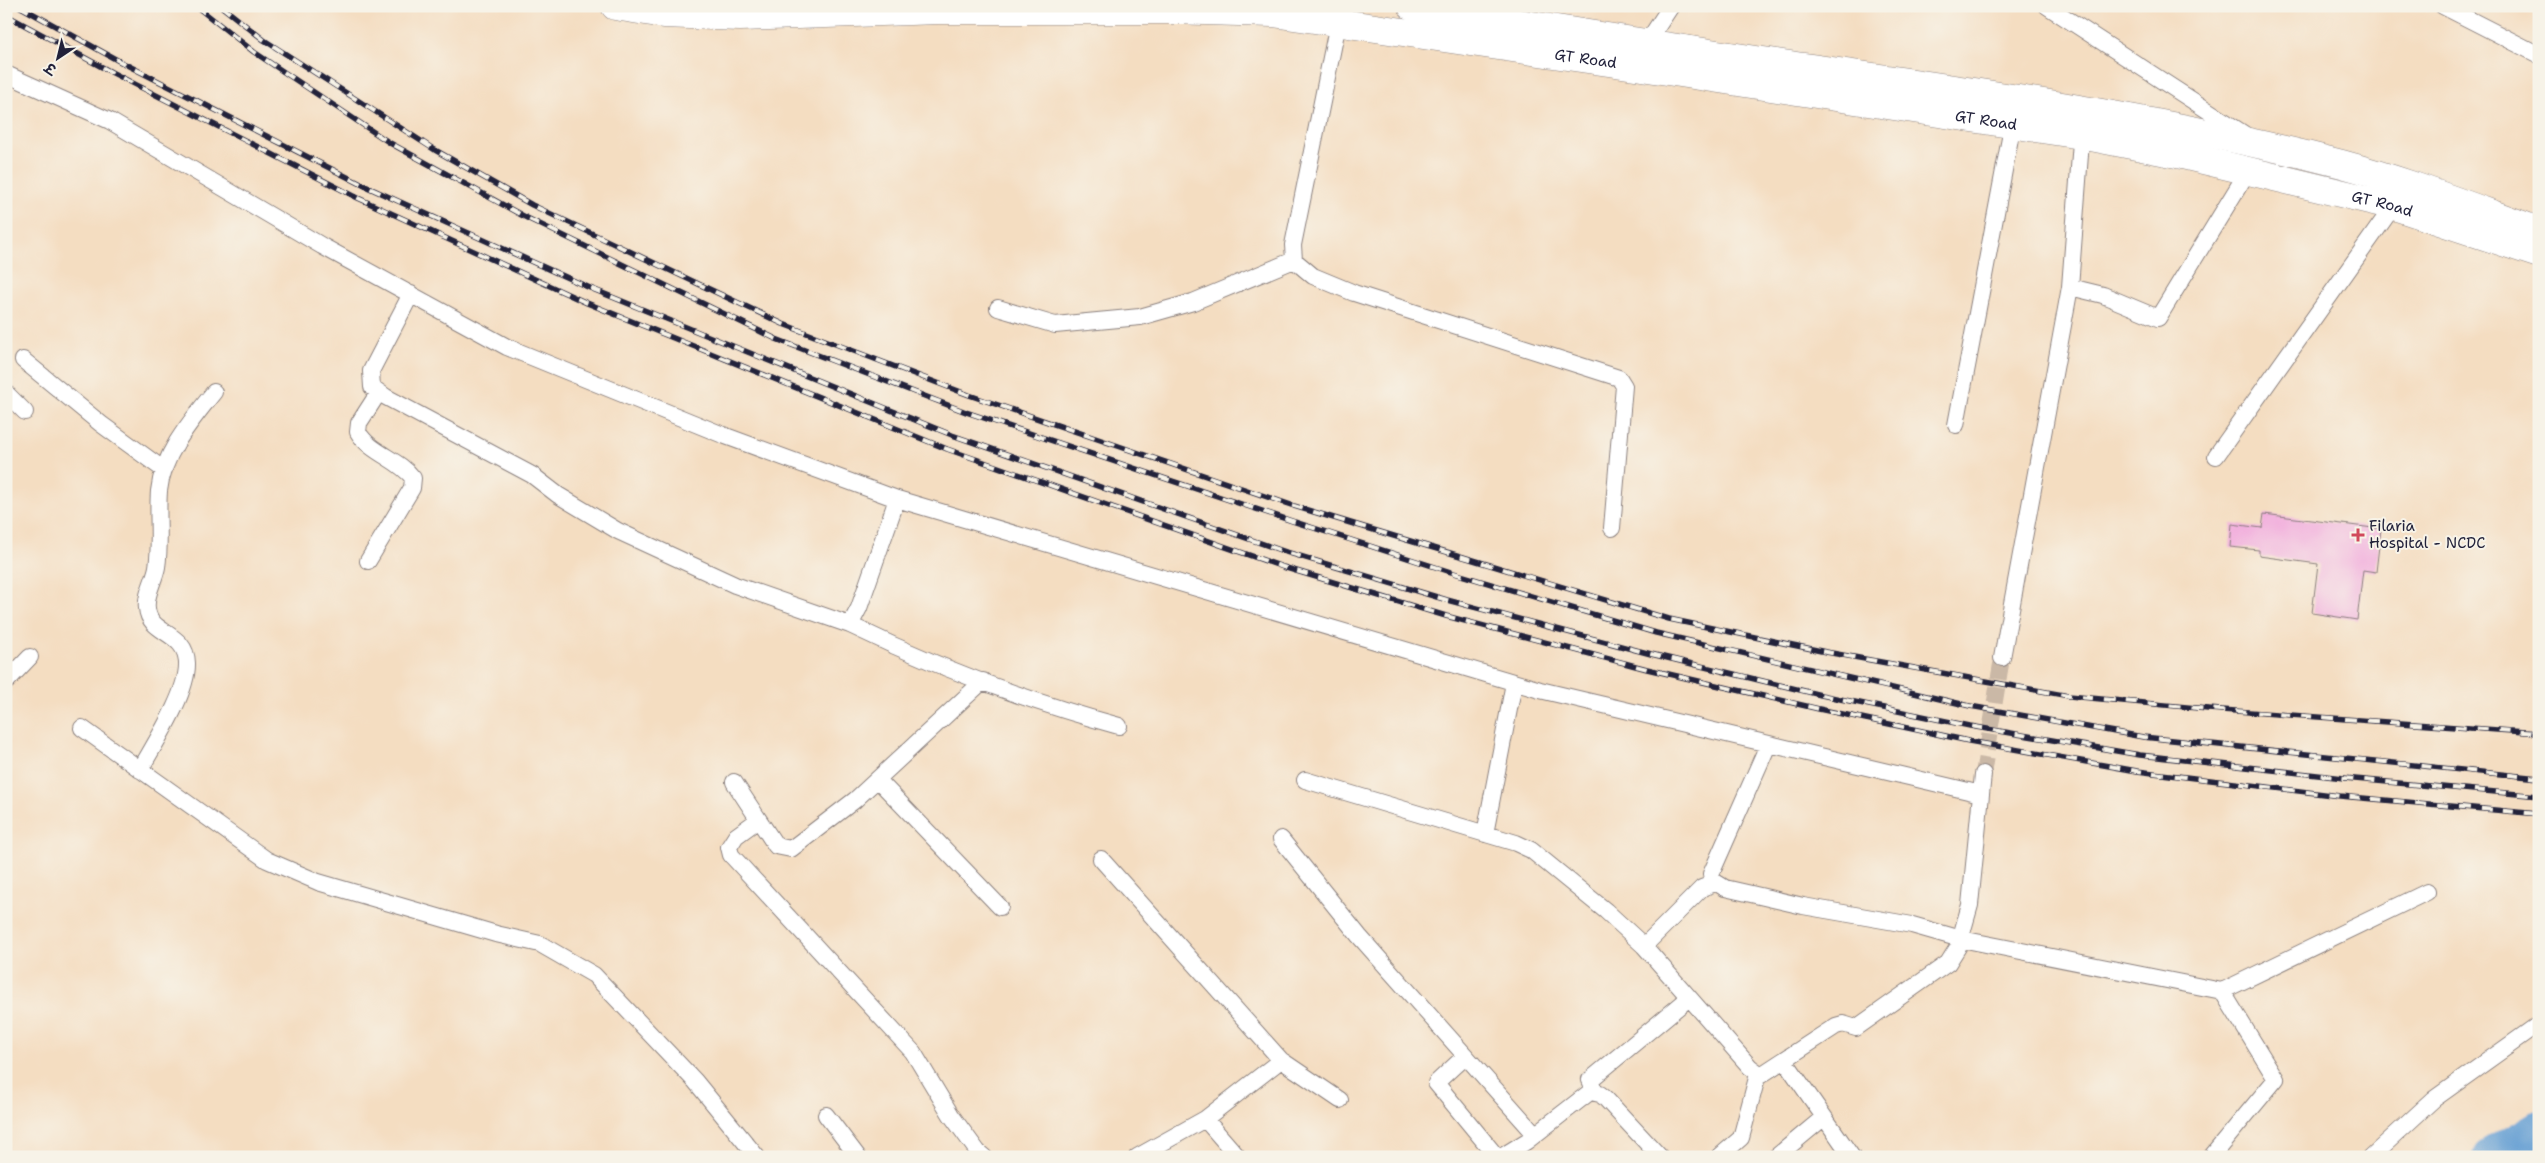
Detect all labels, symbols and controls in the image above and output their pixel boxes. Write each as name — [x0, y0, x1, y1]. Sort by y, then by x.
north arrow — [32, 32, 82, 82]
street label: GT Road — [1553, 44, 1619, 73]
text: उ — [40, 58, 61, 80]
street label: GT Road — [1954, 106, 2019, 135]
street label: GT Road — [2350, 186, 2416, 222]
place label: Filaria Hospital - NCDC — [2369, 516, 2486, 553]
marker: Filaria Hospital - NCDC — [2351, 528, 2365, 542]

